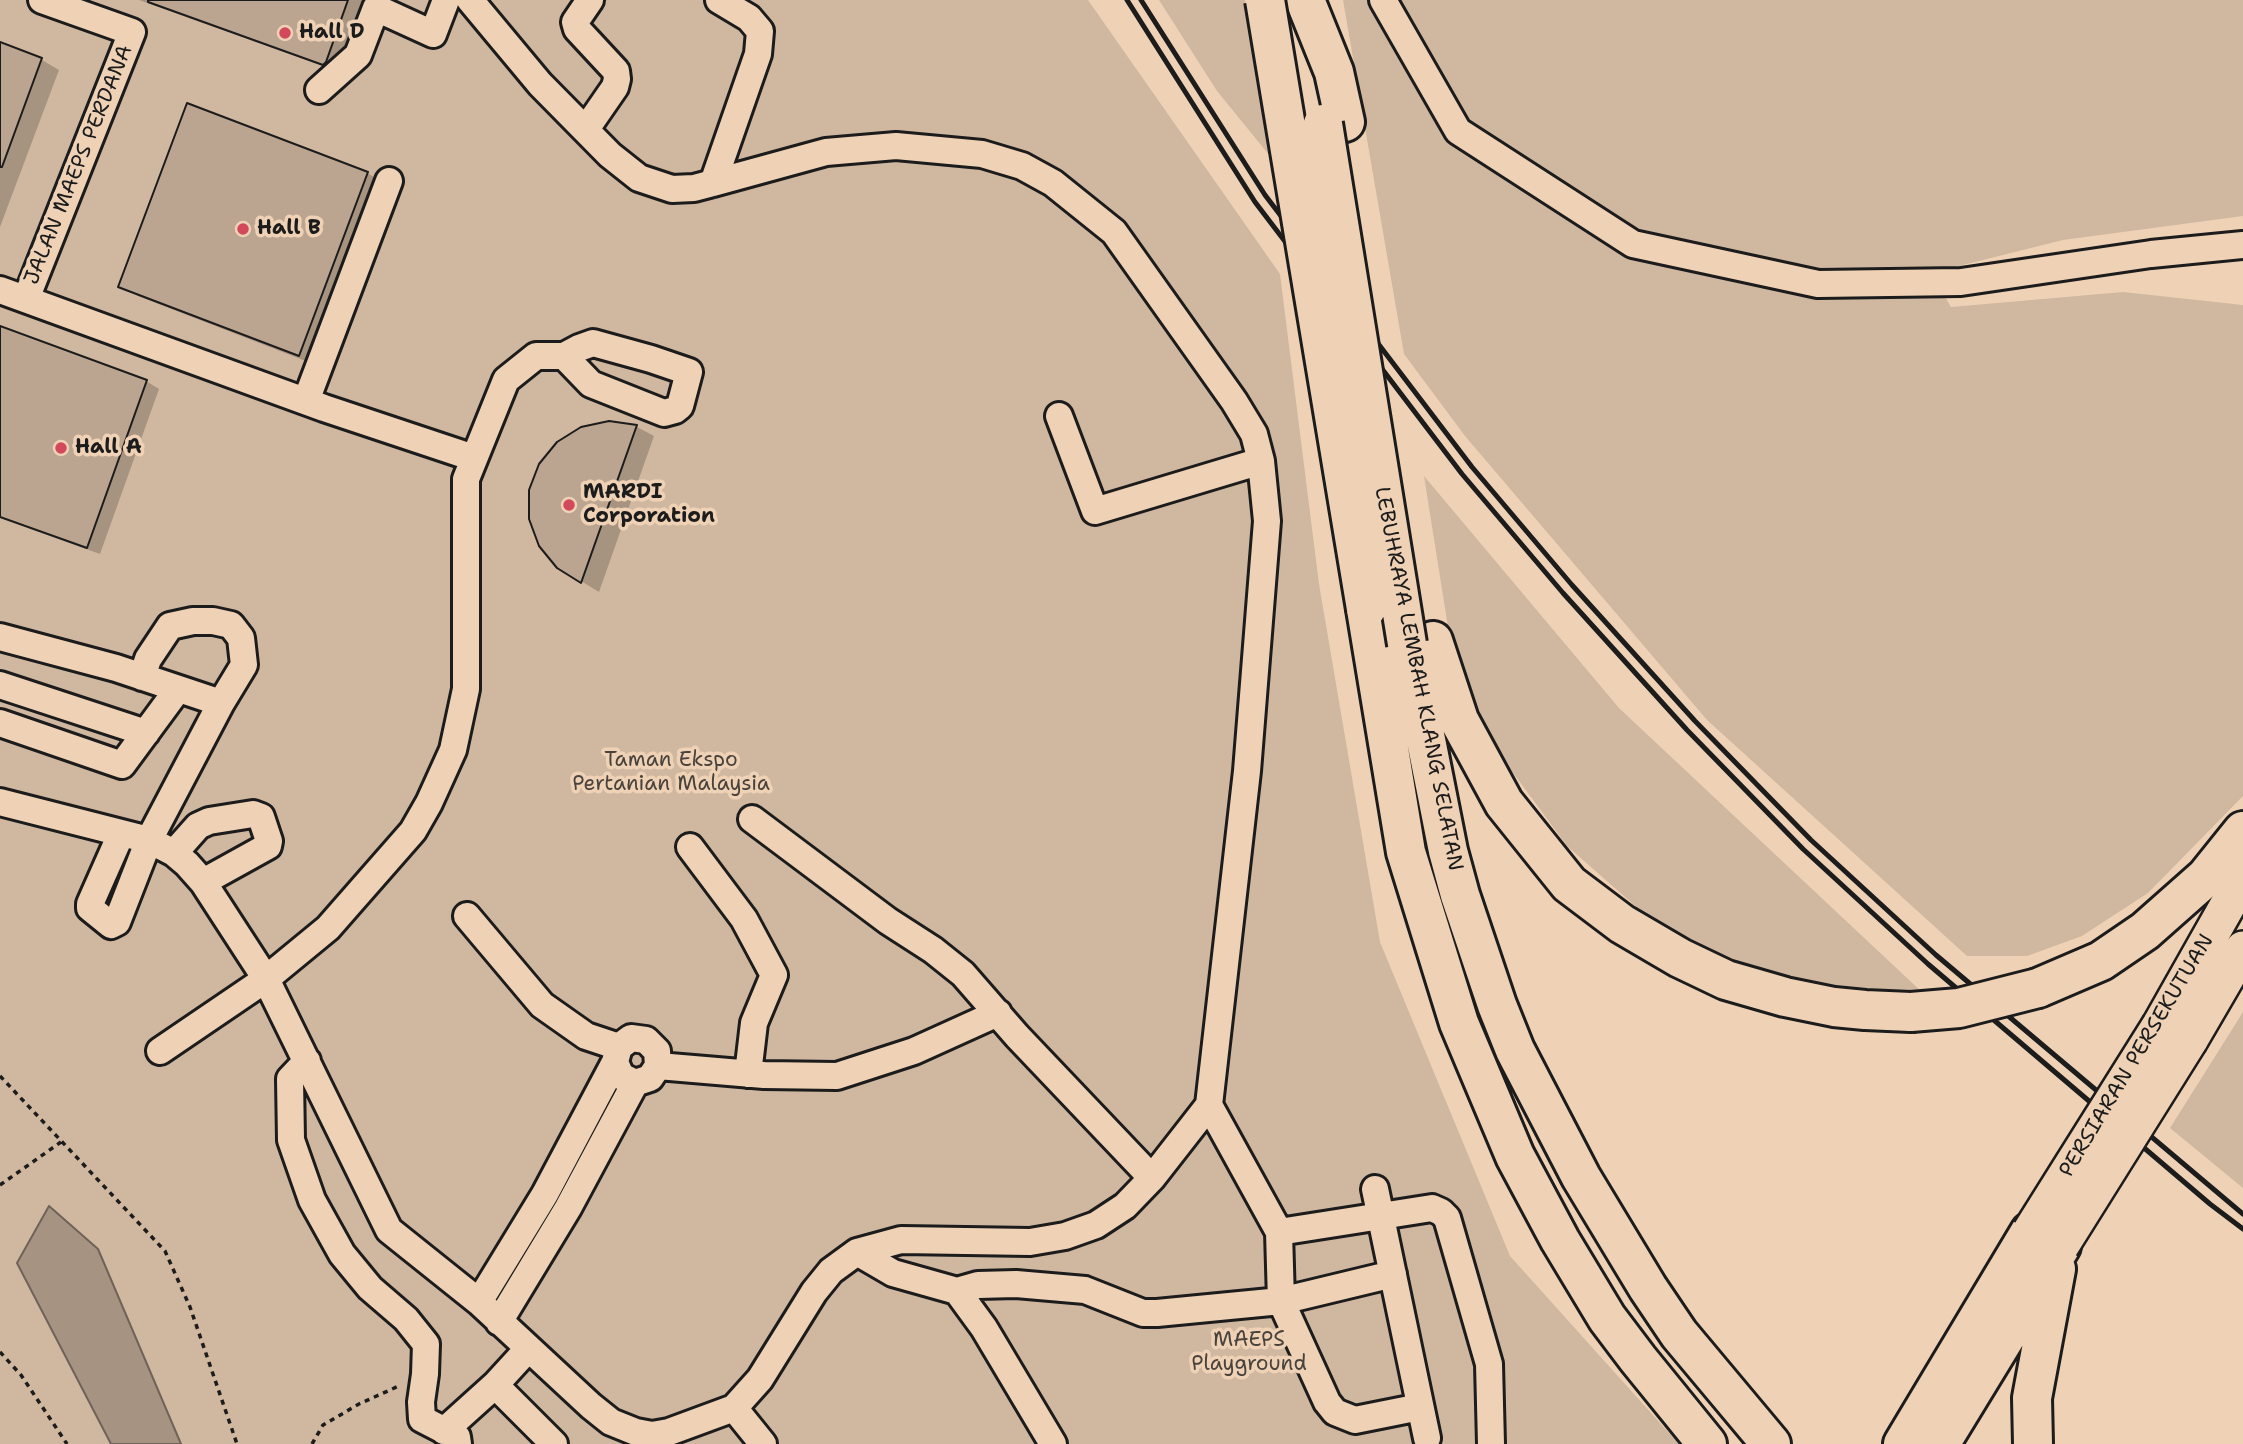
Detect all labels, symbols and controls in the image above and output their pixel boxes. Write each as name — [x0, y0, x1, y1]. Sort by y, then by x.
place label: Hall D — [299, 20, 365, 46]
marker: Hall D — [277, 25, 293, 41]
street label: JALAN MAEPS PERDANA — [19, 42, 139, 288]
place label: Hall B — [257, 216, 321, 242]
marker: Hall B — [235, 221, 251, 237]
place label: Hall A — [75, 435, 142, 461]
marker: Hall A — [53, 440, 69, 456]
place label: MARDI Corporation — [583, 480, 715, 530]
street label: LEBUHRAYA LEMBAH KLANG SELATAN — [1368, 485, 1468, 873]
marker: MARDI Corporation — [561, 497, 577, 513]
park label: Taman Ekspo Pertanian Malaysia — [572, 748, 770, 798]
street label: PERSIARAN PERSEKUTUAN — [2054, 930, 2220, 1182]
park label: MAEPS Playground — [1191, 1328, 1307, 1378]

